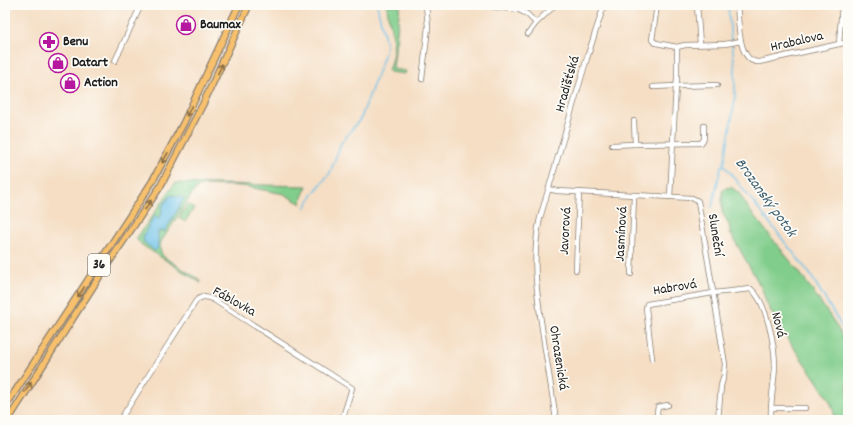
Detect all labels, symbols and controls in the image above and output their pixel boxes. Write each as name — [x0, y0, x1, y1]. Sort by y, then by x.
shop icon: Baumax — [175, 14, 197, 36]
place label: Baumax — [200, 15, 241, 35]
street label: Hrabalova — [769, 26, 826, 58]
pharmacy icon: Benu — [38, 31, 60, 53]
place label: Benu — [63, 32, 88, 52]
shop icon: Datart — [47, 52, 69, 74]
place label: Datart — [72, 53, 109, 73]
street label: Hradišťská — [550, 53, 586, 115]
one-way arrow — [217, 63, 224, 75]
shop icon: Action — [59, 72, 81, 94]
place label: Action — [84, 73, 118, 93]
one-way arrow — [185, 105, 192, 117]
one-way arrow — [161, 152, 168, 164]
water label: Brozanský potok — [729, 154, 802, 244]
one-way arrow — [144, 200, 152, 211]
street label: Jasmínová — [611, 206, 633, 262]
street label: Javorová — [555, 207, 577, 255]
street label: Sluneční — [702, 212, 728, 259]
road number: 36 — [88, 254, 110, 276]
street label: Habrová — [652, 275, 698, 301]
street label: Fáblovka — [209, 282, 260, 322]
one-way arrow — [77, 286, 85, 297]
street label: Nová — [765, 310, 791, 340]
street label: Ohrazenická — [543, 324, 573, 392]
one-way arrow — [25, 381, 33, 393]

